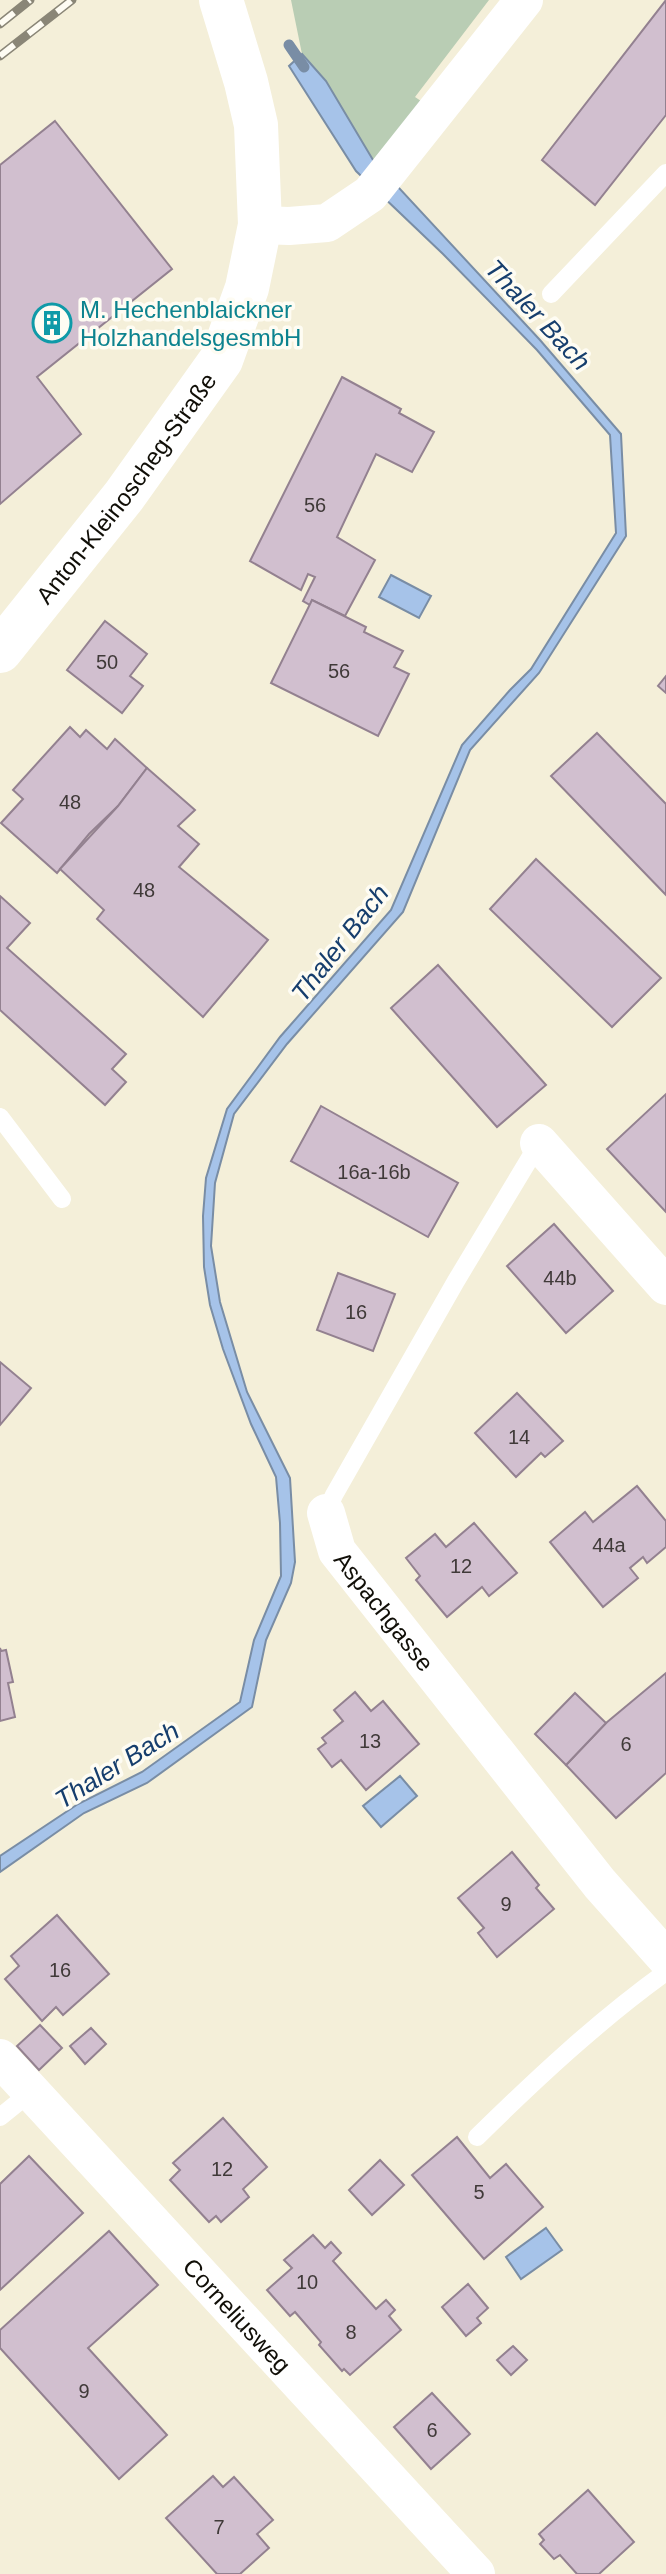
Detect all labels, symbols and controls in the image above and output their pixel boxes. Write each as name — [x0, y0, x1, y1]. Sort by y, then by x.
water label: Thaler Bach — [479, 254, 597, 376]
place label: M. Hechenblaickner HolzhandelsgesmbH — [80, 296, 301, 351]
building icon: M. Hechenblaickner HolzhandelsgesmbH — [31, 302, 73, 344]
street label: Anton-Kleinoscheg-Straße — [30, 367, 221, 609]
house number: 56 — [304, 494, 326, 516]
house number: 50 — [96, 651, 118, 673]
house number: 56 — [328, 660, 350, 682]
house number: 48 — [59, 791, 81, 813]
house number: 48 — [133, 879, 155, 901]
water label: Thaler Bach — [285, 879, 395, 1007]
house number: 16a-16b — [337, 1161, 411, 1183]
house number: 44b — [543, 1267, 577, 1289]
house number: 16 — [345, 1301, 367, 1323]
house number: 14 — [508, 1426, 530, 1448]
house number: 44a — [592, 1534, 627, 1556]
street label: Aspachgasse — [329, 1546, 440, 1676]
house number: 12 — [450, 1555, 472, 1577]
water label: Thaler Bach — [50, 1715, 184, 1815]
house number: 13 — [359, 1730, 381, 1752]
house number: 6 — [620, 1733, 632, 1755]
house number: 9 — [500, 1893, 512, 1915]
house number: 16 — [49, 1959, 71, 1981]
house number: 12 — [211, 2158, 233, 2180]
house number: 5 — [473, 2181, 485, 2203]
street label: Corneliusweg — [178, 2253, 297, 2378]
house number: 10 — [296, 2271, 318, 2293]
house number: 8 — [345, 2321, 357, 2343]
house number: 9 — [78, 2380, 90, 2402]
house number: 6 — [426, 2419, 438, 2441]
house number: 7 — [213, 2516, 225, 2538]

